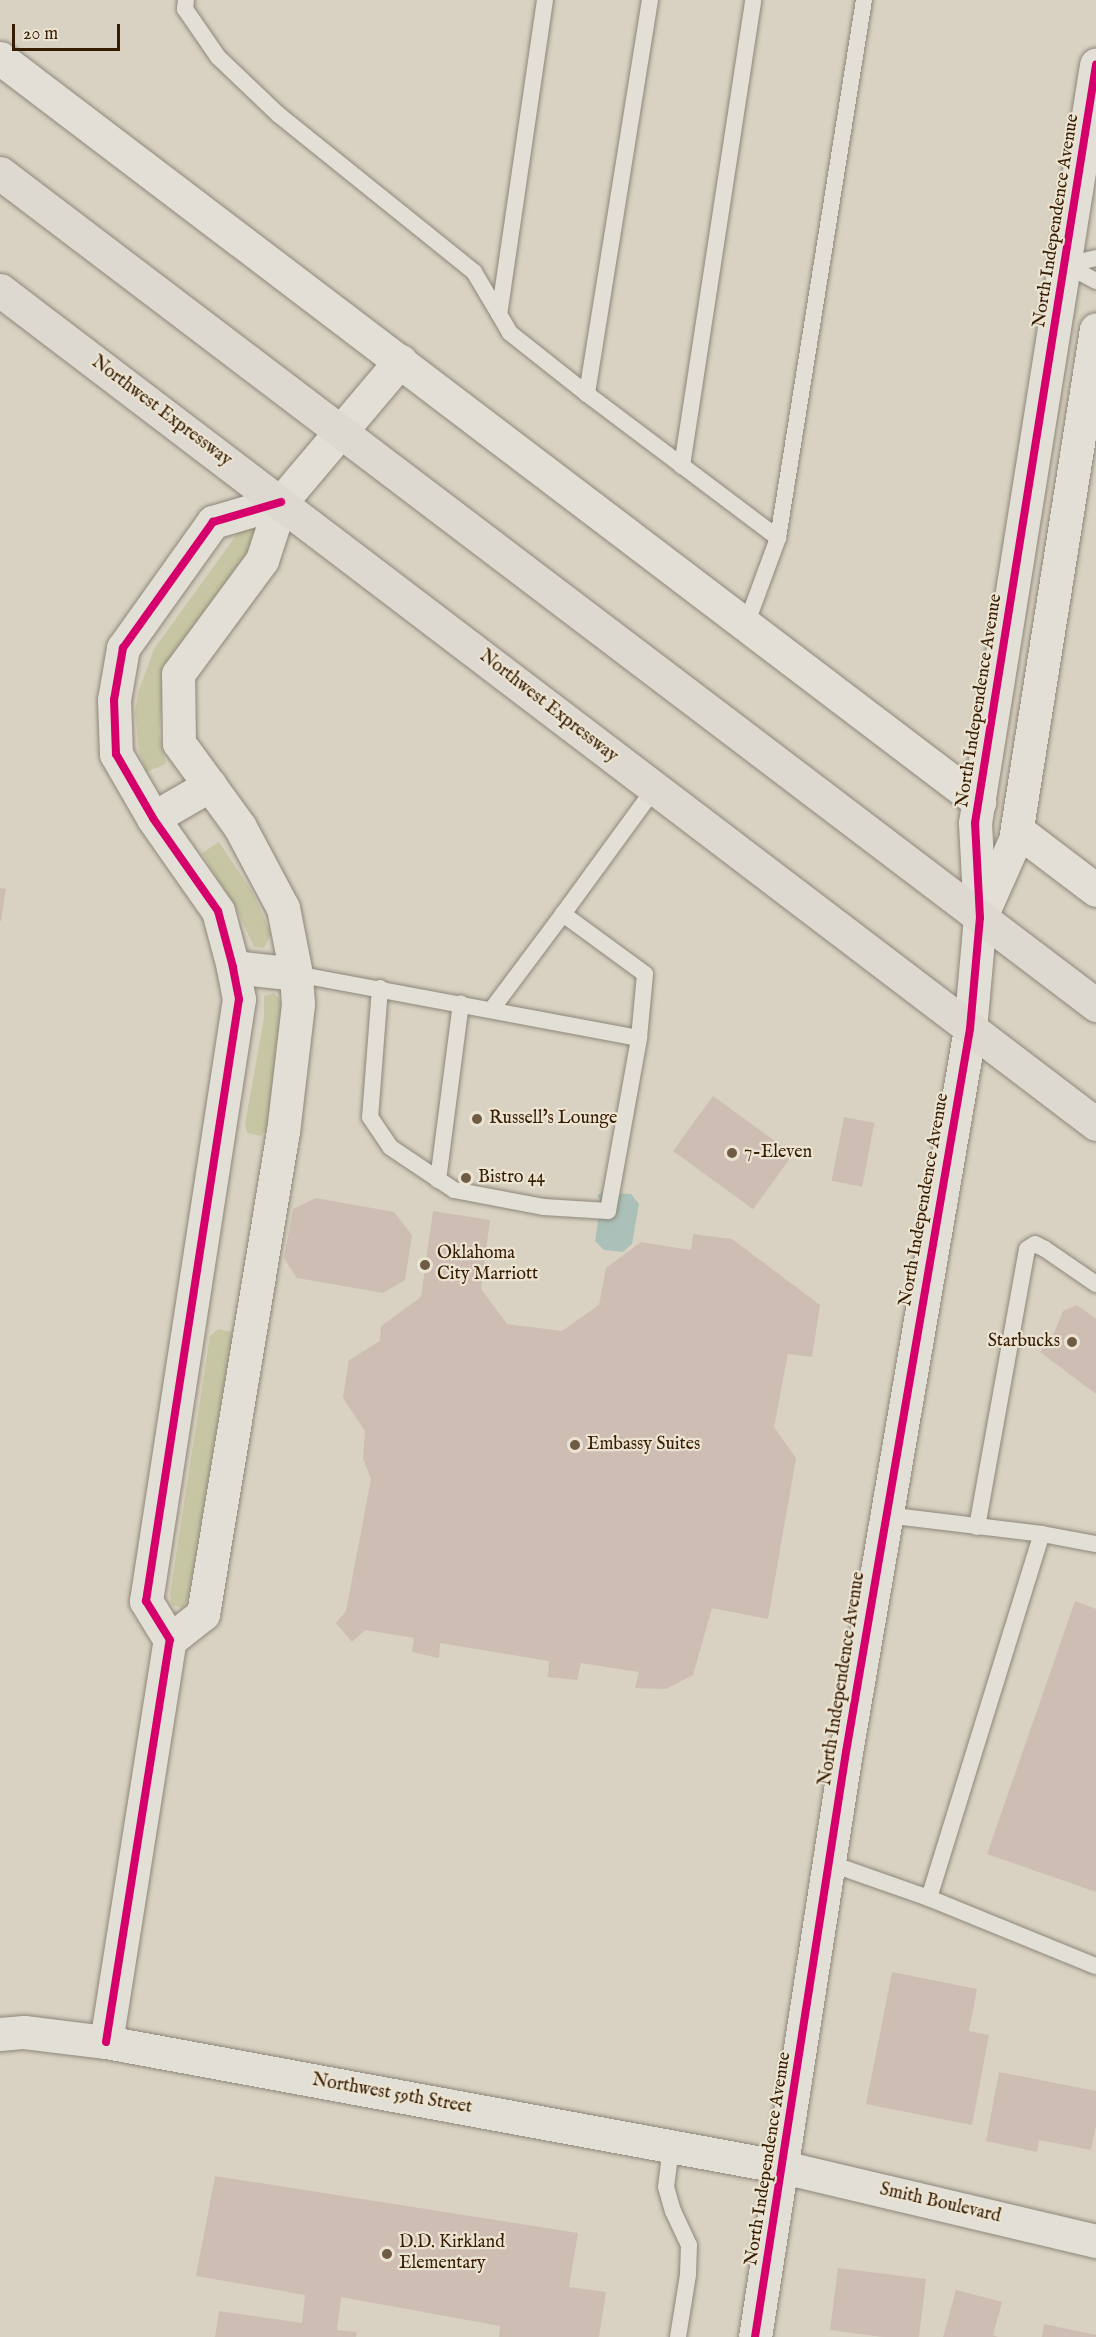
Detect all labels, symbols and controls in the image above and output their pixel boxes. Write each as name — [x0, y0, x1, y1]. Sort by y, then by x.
scale bar — [15, 12, 123, 50]
text: 20 m — [23, 23, 58, 46]
street label: North Independence Avenue — [1029, 113, 1085, 329]
street label: Northwest Expressway — [87, 352, 235, 472]
street label: North Independence Avenue — [952, 593, 1008, 809]
street label: Northwest Expressway — [474, 646, 622, 768]
street label: North Independence Avenue — [896, 1092, 954, 1308]
place label: Russell's Lounge — [489, 1108, 617, 1130]
marker: Russell's Lounge — [470, 1112, 484, 1126]
place label: 7-Eleven — [744, 1142, 812, 1164]
marker: 7-Eleven — [725, 1146, 739, 1160]
place label: Bistro 44 — [478, 1167, 545, 1189]
marker: Bistro 44 — [459, 1171, 473, 1185]
place label: Oklahoma City Marriott — [437, 1244, 538, 1286]
marker: Oklahoma City Marriott — [418, 1258, 432, 1272]
place label: Starbucks — [988, 1331, 1060, 1353]
marker: Starbucks — [1065, 1335, 1079, 1349]
place label: Embassy Suites — [587, 1434, 700, 1456]
marker: Embassy Suites — [568, 1438, 582, 1452]
street label: North Independence Avenue — [815, 1571, 871, 1787]
street label: North Independence Avenue — [741, 2051, 797, 2267]
street label: Northwest 59th Street — [310, 2070, 474, 2120]
street label: Smith Boulevard — [877, 2180, 1003, 2228]
place label: D.D. Kirkland Elementary — [399, 2233, 505, 2276]
marker: D.D. Kirkland Elementary — [380, 2247, 394, 2261]

